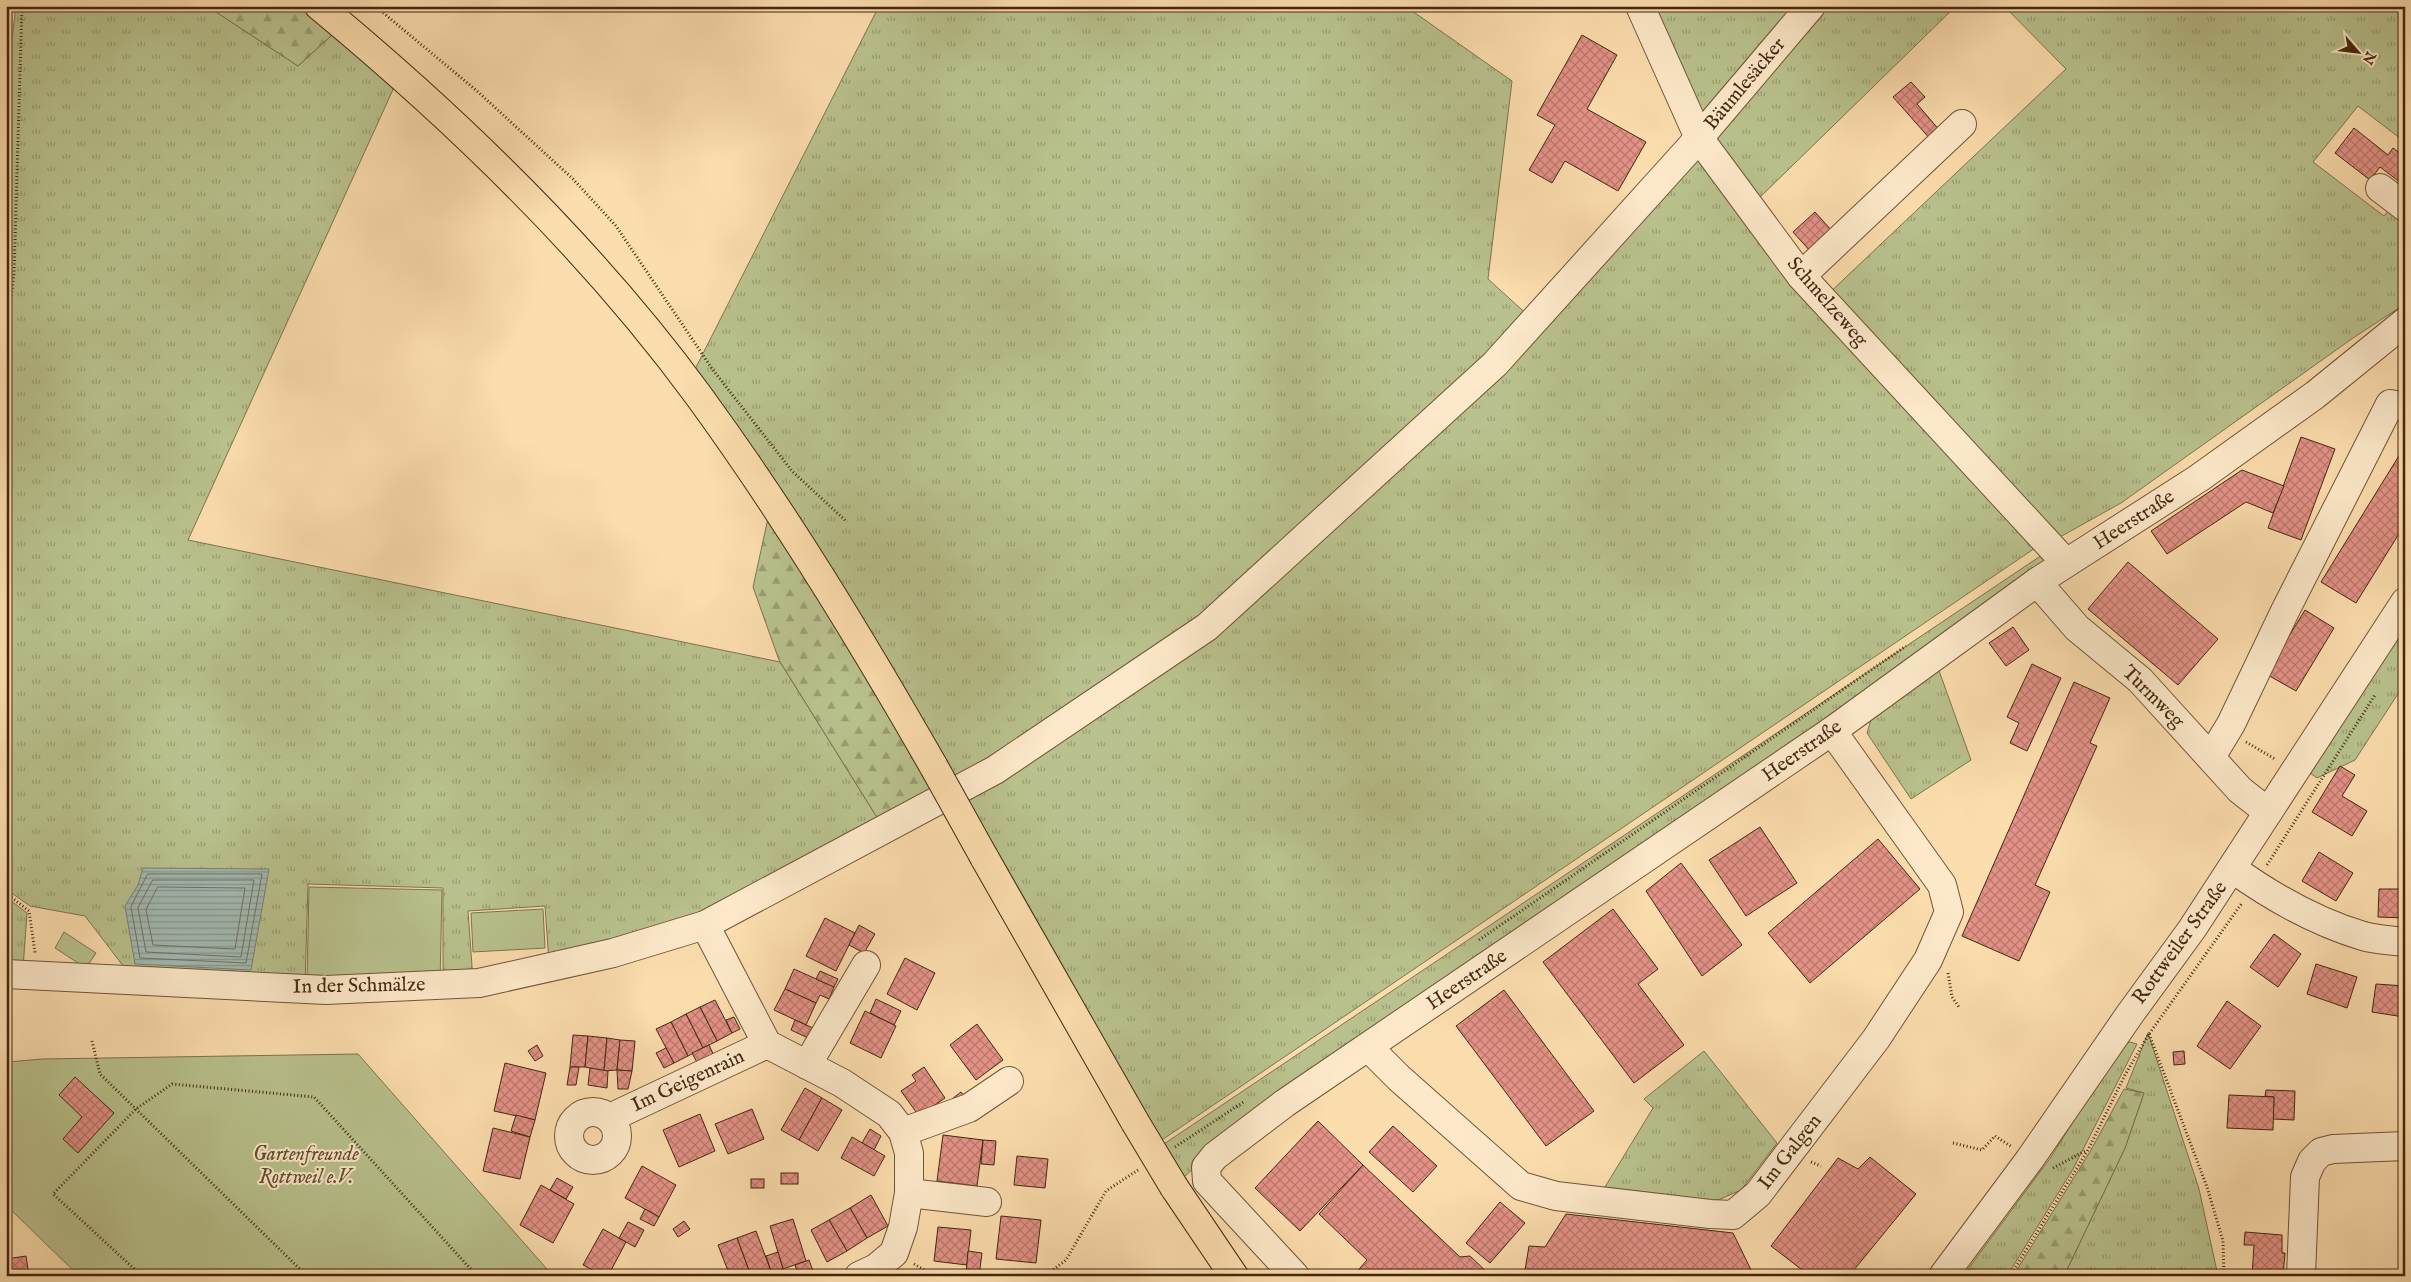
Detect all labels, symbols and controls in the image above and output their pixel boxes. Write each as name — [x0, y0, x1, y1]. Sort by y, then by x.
north arrow — [2334, 28, 2384, 78]
street label: Bäumlesäcker — [1699, 32, 1792, 136]
text: N — [2358, 47, 2380, 67]
street label: Schmelzeweg — [1781, 252, 1874, 353]
street label: Heerstraße — [2089, 484, 2179, 556]
street label: Turmweg — [2116, 660, 2191, 735]
street label: Heerstraße — [1757, 714, 1847, 788]
street label: Rottweiler Straße — [2127, 877, 2233, 1009]
street label: Heerstraße — [1422, 944, 1512, 1016]
street label: In der Schmälze — [292, 972, 426, 1000]
street label: Im Geigenrain — [628, 1044, 749, 1118]
street label: Im Galgen — [1753, 1109, 1827, 1195]
park label: Gartenfreunde Rottweil e.V. — [253, 1142, 359, 1190]

